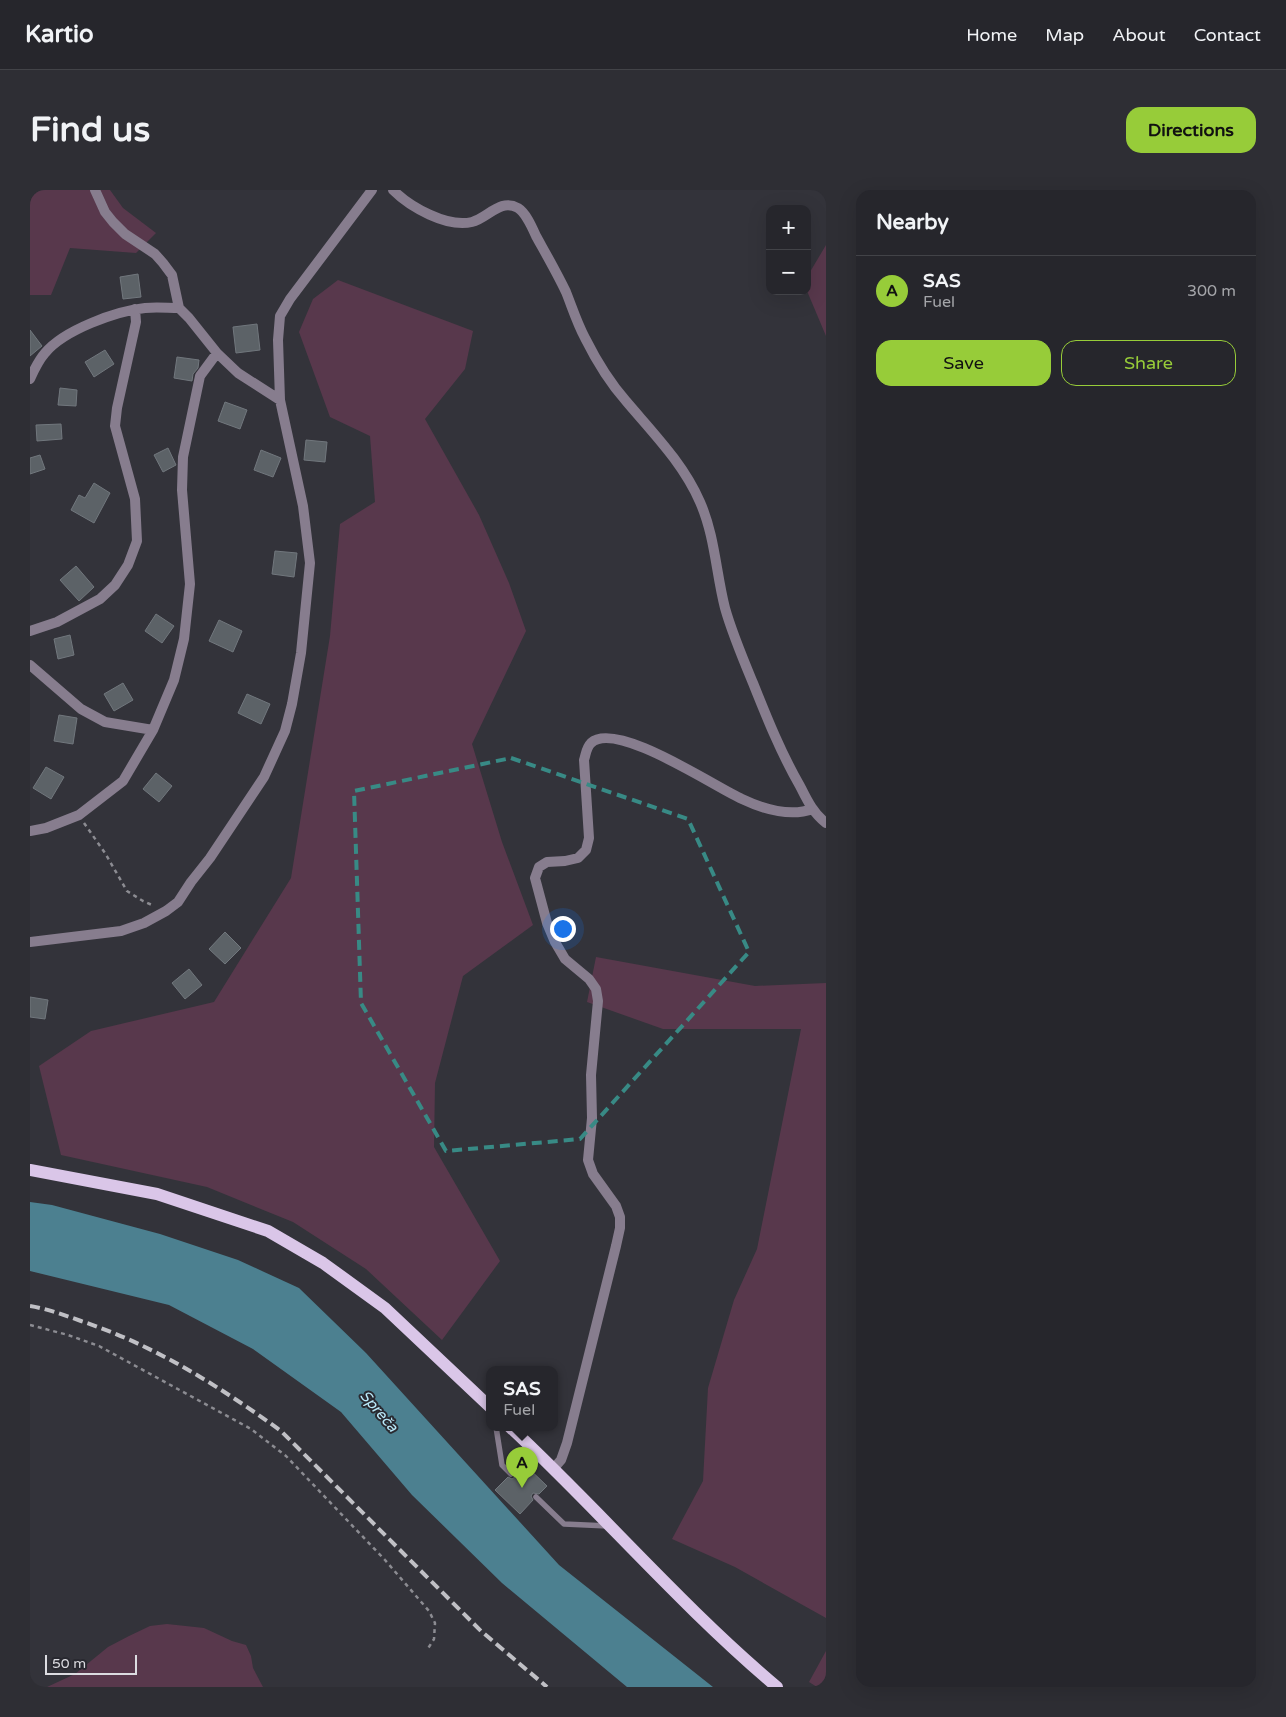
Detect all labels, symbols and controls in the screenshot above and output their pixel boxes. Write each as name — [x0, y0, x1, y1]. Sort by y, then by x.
text: Kartio — [25, 20, 94, 49]
text: Home — [966, 24, 1017, 46]
text: Map — [1045, 24, 1084, 46]
text: About — [1112, 24, 1166, 46]
text: Contact — [1194, 24, 1261, 46]
button: Directions — [1126, 107, 1256, 153]
text: Find us — [30, 109, 150, 151]
map controls — [766, 205, 811, 295]
button: + — [766, 205, 811, 250]
text: Nearby — [876, 210, 949, 235]
button: − — [766, 250, 811, 295]
text: SAS — [923, 270, 961, 292]
text: A — [886, 281, 898, 301]
text: 300 m — [1187, 281, 1236, 301]
text: Fuel — [923, 292, 955, 312]
button: Save — [876, 340, 1051, 386]
button: Share — [1061, 340, 1236, 386]
your location — [550, 916, 576, 942]
popup — [486, 1366, 558, 1431]
text: SAS — [503, 1378, 541, 1400]
water label: Spreča — [356, 1387, 402, 1436]
text: Fuel — [503, 1400, 535, 1420]
pin: A — [506, 1447, 538, 1488]
scale bar — [45, 1652, 138, 1675]
text: 50 m — [52, 1655, 86, 1672]

